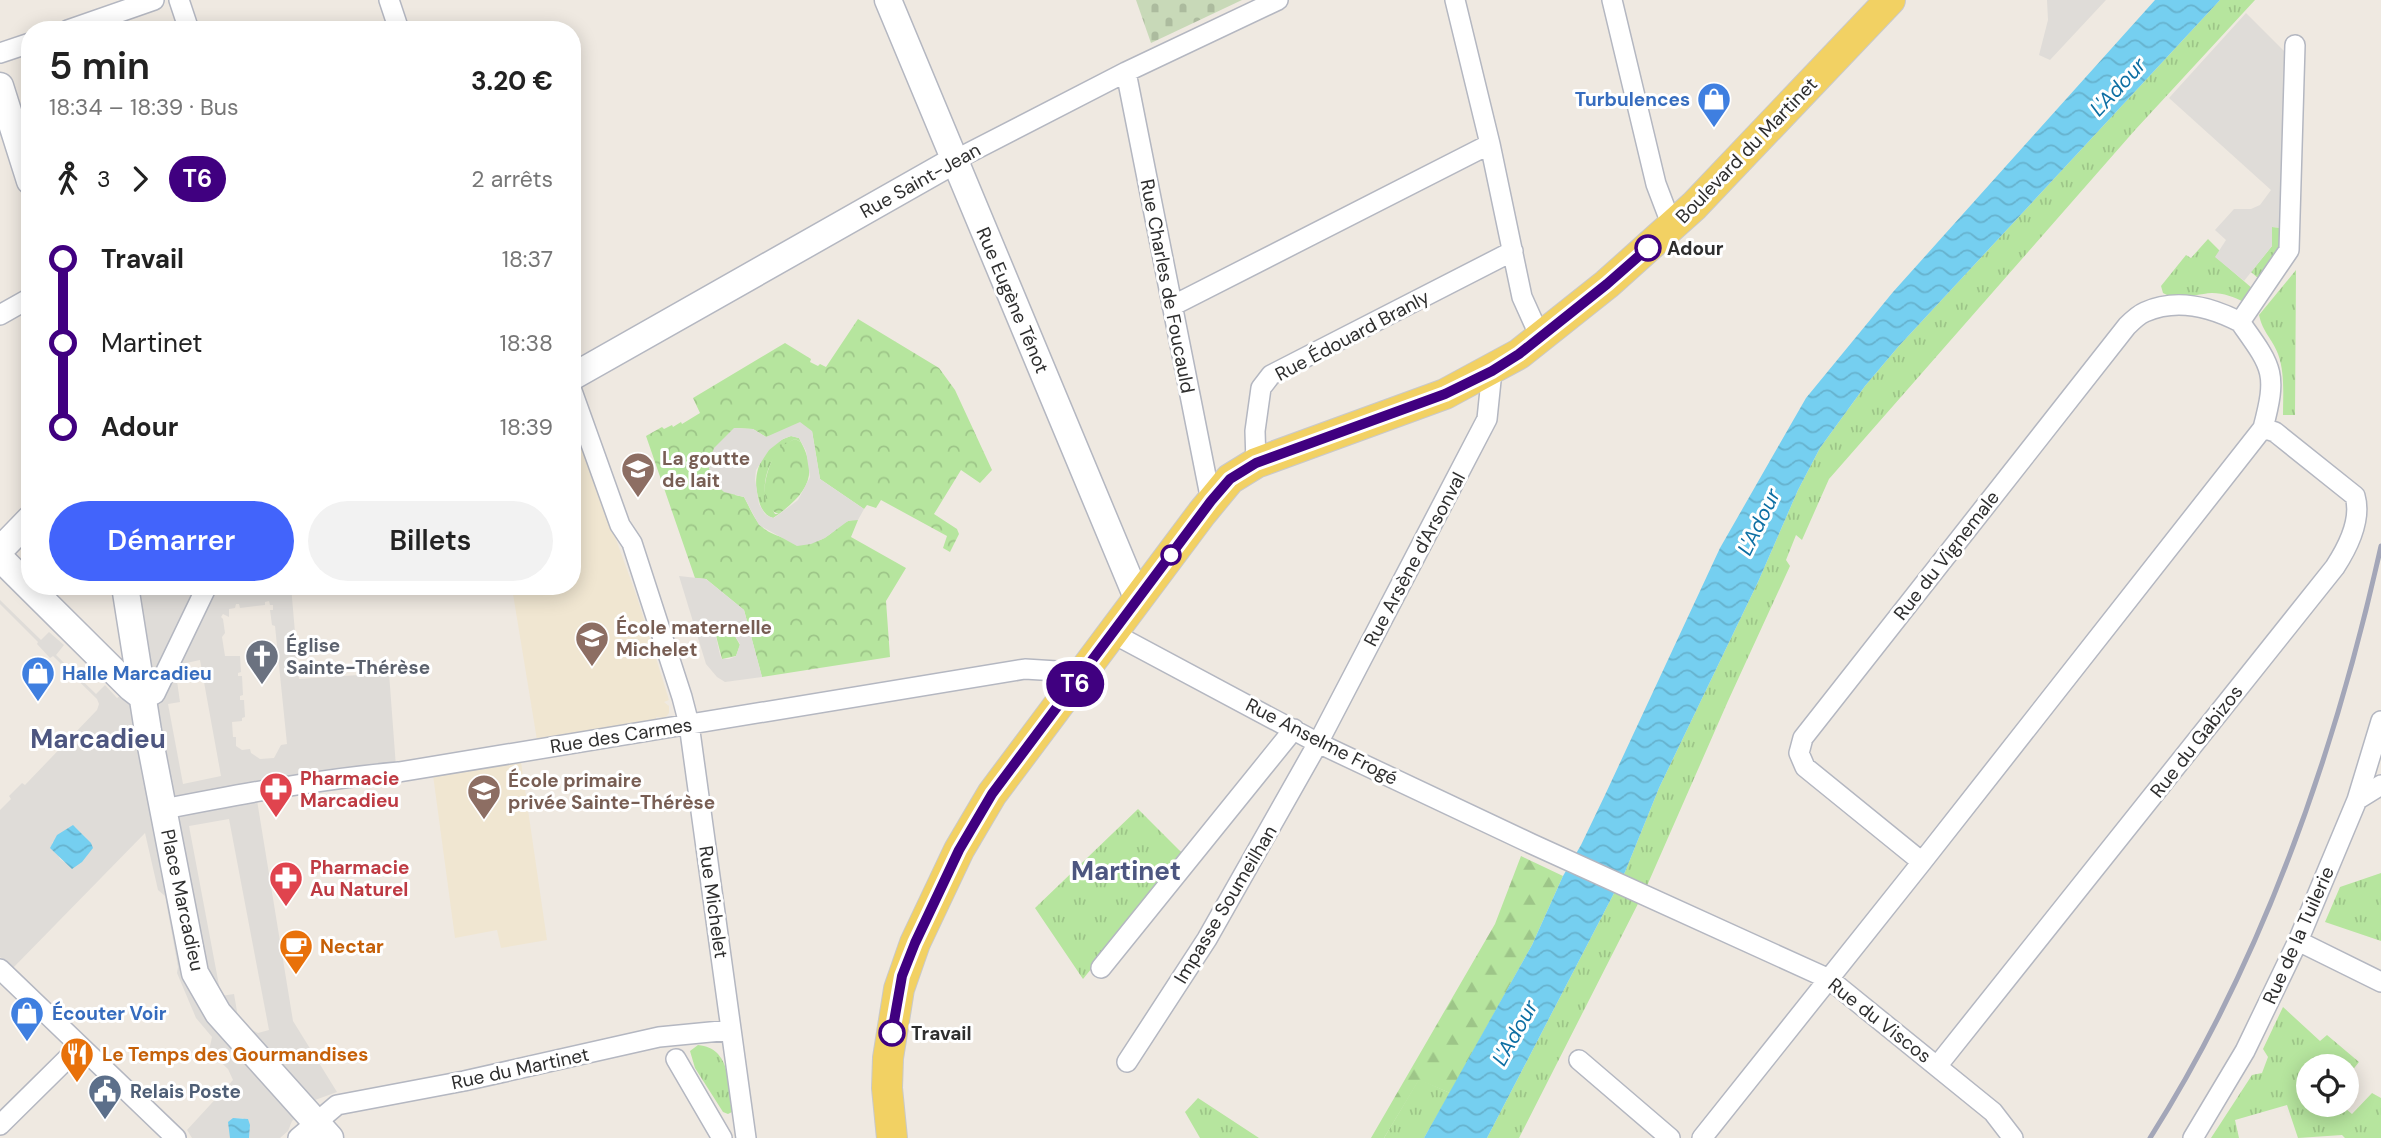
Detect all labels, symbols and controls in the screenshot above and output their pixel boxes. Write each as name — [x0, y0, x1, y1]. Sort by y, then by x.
text: 5 min — [49, 41, 150, 91]
water label: L'Adour — [2084, 51, 2153, 122]
text: 3.20 € — [471, 64, 553, 98]
street label: Boulevard du Martinet — [1670, 72, 1823, 229]
shop icon: Turbulences — [1695, 80, 1733, 129]
place label: Turbulences — [1575, 87, 1690, 112]
text: 18:34 – 18:39 · Bus — [49, 92, 239, 122]
street label: Rue Saint-Jean — [856, 137, 985, 224]
icon: walk — [49, 160, 87, 198]
icon: forward — [121, 160, 159, 198]
text: T6 — [183, 163, 212, 194]
text: 3 — [97, 164, 111, 194]
text: 2 arrêts — [471, 164, 553, 194]
street label: Rue Charles de Foucauld — [1134, 177, 1201, 395]
street label: Rue Eugène Ténot — [970, 223, 1055, 377]
marker: Adour — [1635, 235, 1661, 261]
place label: Adour — [1667, 236, 1724, 261]
text: Travail — [101, 242, 184, 276]
text: 18:37 — [502, 244, 553, 274]
street label: Rue Édouard Branly — [1271, 284, 1434, 387]
text: Martinet — [101, 326, 203, 360]
text: 18:38 — [500, 328, 553, 358]
text: Adour — [101, 410, 178, 444]
text: 18:39 — [500, 412, 553, 442]
place label: La goutte de lait — [662, 446, 750, 493]
school or university icon: La goutte de lait — [619, 450, 657, 499]
street label: Rue Arsène d'Arsonval — [1358, 468, 1471, 651]
water label: L'Adour — [1731, 483, 1788, 560]
street label: Rue du Vignemale — [1888, 485, 2005, 625]
button: Démarrer — [49, 501, 294, 581]
button: Billets — [308, 501, 553, 581]
unlabelled marker — [1161, 545, 1181, 565]
place label: École maternelle Michelet — [616, 615, 772, 662]
school or university icon: École maternelle Michelet — [573, 619, 611, 668]
place label: Église Sainte-Thérèse — [286, 633, 430, 680]
church icon: Église Sainte-Thérèse — [243, 637, 281, 686]
shop icon: Halle Marcadieu — [19, 654, 57, 703]
place label: Halle Marcadieu — [62, 661, 212, 686]
line badge: T6 — [1044, 661, 1106, 707]
text: T6 — [1060, 668, 1090, 699]
street label: Rue du Gabizos — [2145, 680, 2248, 803]
street label: Rue Anselme Frogé — [1241, 692, 1402, 791]
street label: Rue des Carmes — [548, 712, 694, 759]
district label: Marcadieu — [30, 722, 166, 756]
place label: Pharmacie Marcadieu — [300, 766, 400, 813]
place label: École primaire privée Sainte-Thérèse — [508, 768, 715, 815]
pharmacy icon: Pharmacie Marcadieu — [257, 770, 295, 819]
school or university icon: École primaire privée Sainte-Thérèse — [465, 772, 503, 821]
street label: Impasse Soumeilhan — [1168, 821, 1283, 988]
street label: Place Marcadieu — [155, 827, 210, 973]
street label: Rue Michelet — [693, 844, 734, 960]
district label: Martinet — [1071, 854, 1181, 888]
place label: Pharmacie Au Naturel — [310, 855, 410, 902]
pharmacy icon: Pharmacie Au Naturel — [267, 859, 305, 908]
street label: Rue de la Tuilerie — [2257, 863, 2340, 1008]
cafe icon: Nectar — [277, 927, 315, 976]
place label: Nectar — [320, 934, 384, 959]
street label: Rue du Viscos — [1823, 972, 1936, 1069]
shop icon: Écouter Voir — [8, 994, 46, 1043]
water label: L'Adour — [1486, 994, 1545, 1071]
place label: Écouter Voir — [52, 1001, 167, 1026]
marker: Travail — [879, 1020, 905, 1046]
place label: Travail — [911, 1021, 972, 1046]
restaurant icon: Le Temps des Gourmandises — [58, 1035, 96, 1084]
place label: Le Temps des Gourmandises — [102, 1042, 368, 1067]
street label: Rue du Martinet — [449, 1042, 591, 1095]
map controls — [2296, 1054, 2359, 1117]
button: locate — [2296, 1054, 2359, 1117]
public building icon: Relais Poste — [86, 1072, 124, 1121]
place label: Relais Poste — [130, 1079, 241, 1104]

